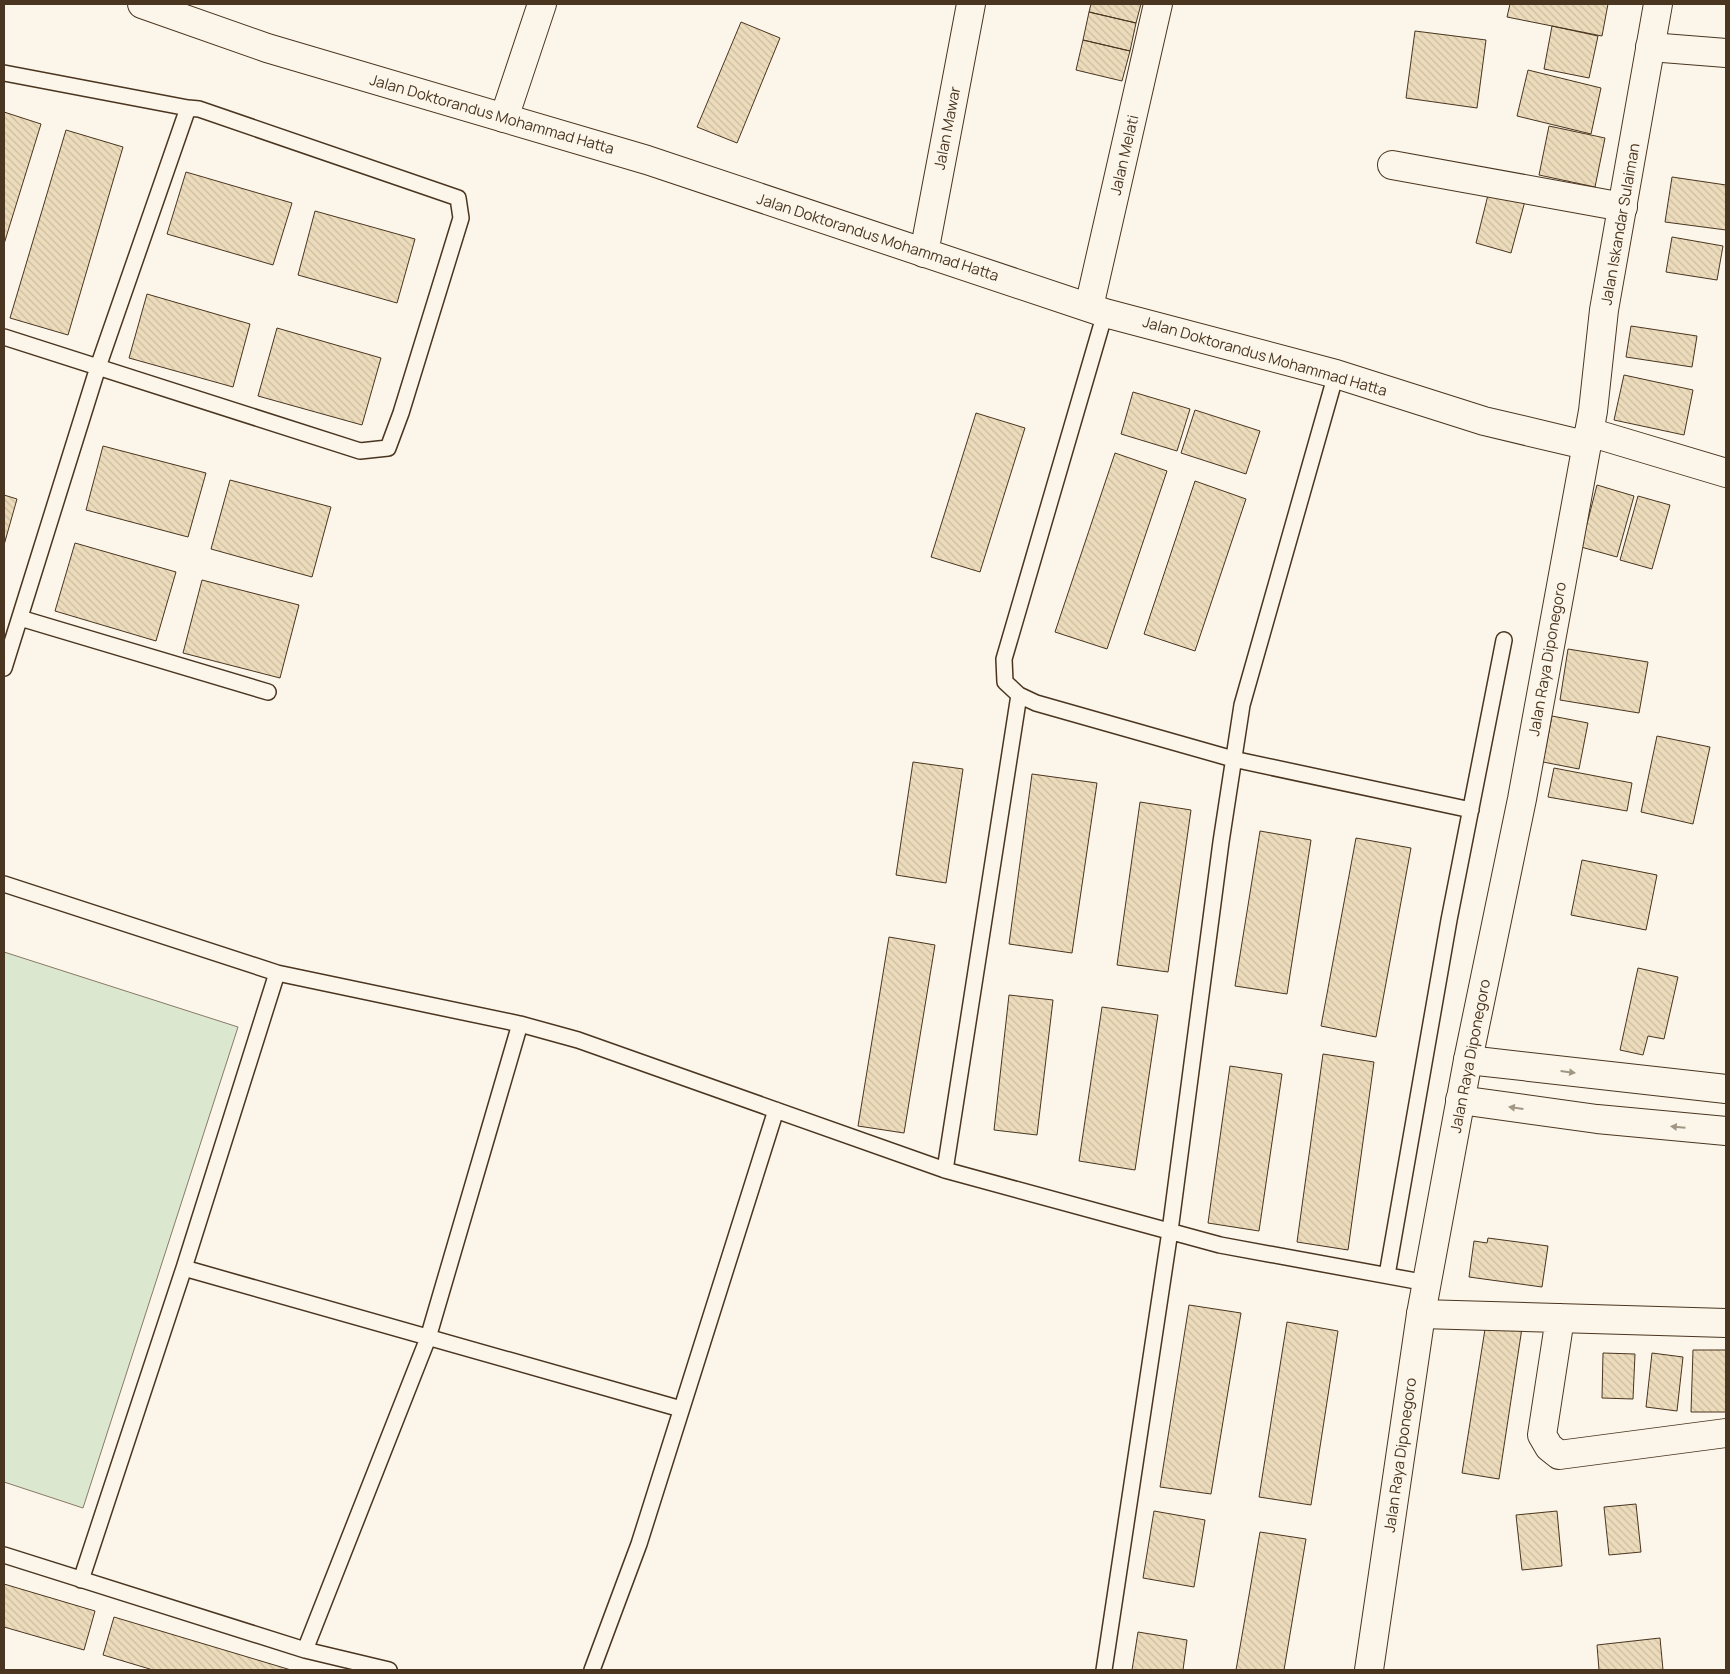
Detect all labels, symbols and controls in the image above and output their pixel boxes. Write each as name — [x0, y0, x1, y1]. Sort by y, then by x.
street label: Jalan Doktorandus Mohammad Hatta — [367, 69, 617, 159]
street label: Jalan Mawar — [929, 84, 965, 171]
street label: Jalan Melati — [1105, 113, 1143, 197]
street label: Jalan Iskandar Sulaiman — [1595, 141, 1645, 307]
street label: Jalan Doktorandus Mohammad Hatta — [754, 188, 1002, 286]
street label: Jalan Doktorandus Mohammad Hatta — [1140, 311, 1390, 401]
street label: Jalan Raya Diponegoro — [1523, 580, 1571, 738]
street label: Jalan Raya Diponegoro — [1445, 977, 1495, 1135]
one-way arrow — [1561, 1068, 1577, 1076]
one-way arrow — [1508, 1104, 1524, 1112]
one-way arrow — [1669, 1122, 1685, 1130]
street label: Jalan Raya Diponegoro — [1379, 1376, 1421, 1534]

